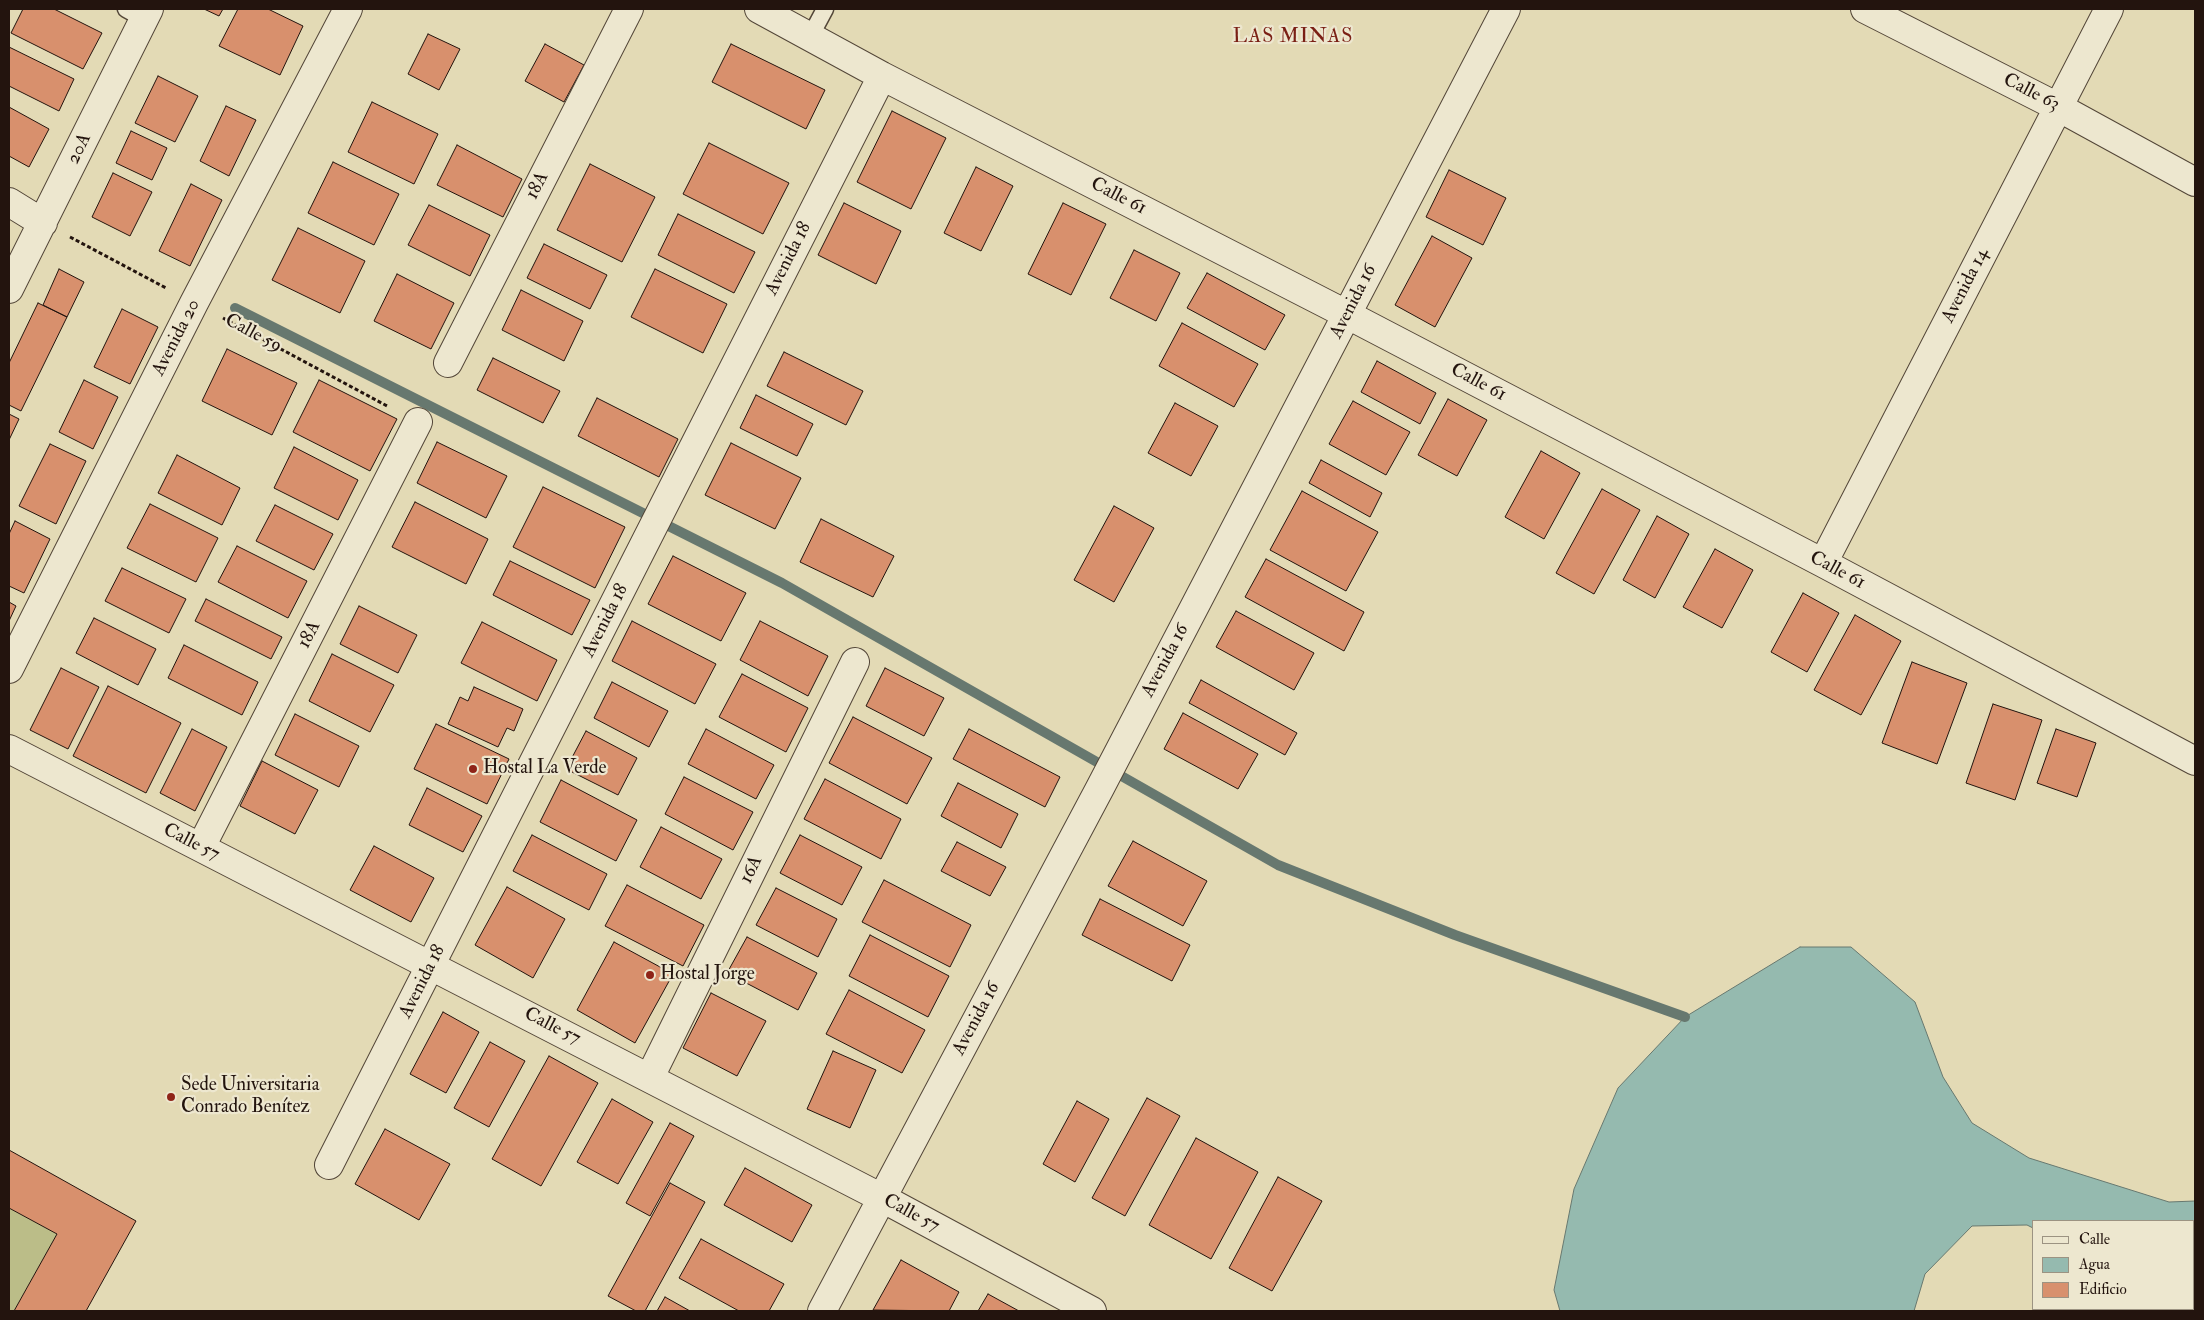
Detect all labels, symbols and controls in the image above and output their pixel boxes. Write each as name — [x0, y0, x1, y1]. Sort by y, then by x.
district label: LAS MINAS — [1232, 26, 1354, 50]
street label: Calle 63 — [1999, 69, 2063, 117]
street label: 20A — [63, 130, 97, 168]
street label: 18A — [522, 168, 554, 204]
street label: Calle 61 — [1086, 173, 1150, 221]
street label: Avenida 18 — [761, 219, 817, 299]
street label: Avenida 14 — [1938, 245, 1994, 327]
street label: Avenida 16 — [1326, 261, 1382, 343]
street label: Avenida 20 — [148, 296, 206, 380]
street label: Calle 59 — [221, 310, 285, 358]
street label: Calle 61 — [1446, 359, 1510, 407]
street label: Calle 61 — [1805, 547, 1869, 595]
street label: Avenida 18 — [578, 581, 634, 661]
street label: 18A — [294, 617, 326, 653]
street label: Avenida 16 — [1137, 620, 1195, 702]
place label: Hostal La Verde — [483, 758, 606, 780]
marker: Hostal La Verde — [467, 763, 479, 775]
street label: Calle 57 — [159, 819, 223, 867]
street label: 16A — [736, 852, 768, 888]
street label: Avenida 18 — [395, 942, 451, 1022]
place label: Hostal Jorge — [660, 964, 755, 986]
marker: Hostal Jorge — [644, 969, 656, 981]
street label: Avenida 16 — [948, 978, 1006, 1060]
street label: Calle 57 — [520, 1003, 584, 1051]
place label: Sede Universitaria Conrado Benítez — [181, 1075, 319, 1119]
marker: Sede Universitaria Conrado Benítez — [165, 1091, 177, 1103]
street label: Calle 57 — [879, 1190, 943, 1238]
legend — [2032, 1220, 2194, 1310]
text: Calle — [2079, 1230, 2110, 1249]
text: Agua — [2079, 1255, 2110, 1274]
text: Edificio — [2079, 1280, 2127, 1299]

